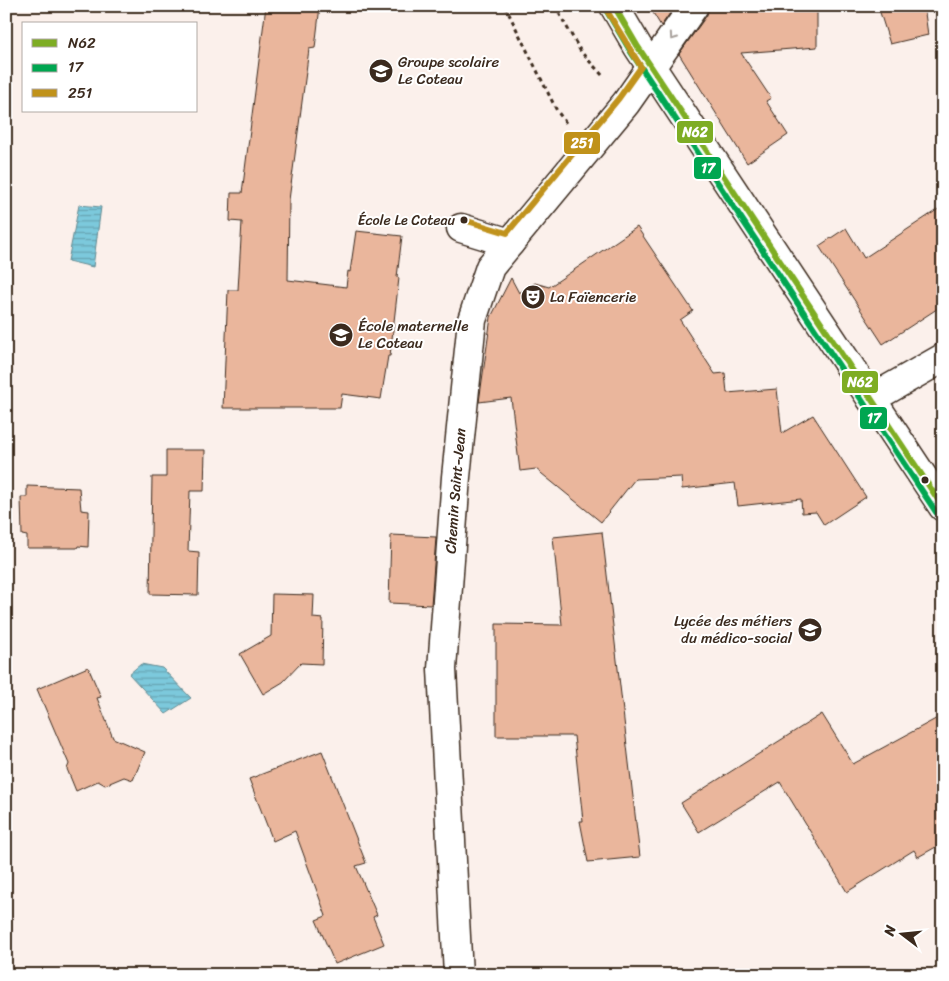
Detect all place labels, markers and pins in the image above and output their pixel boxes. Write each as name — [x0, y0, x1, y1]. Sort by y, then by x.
place label: Groupe scolaire Le Coteau — [398, 49, 500, 92]
school or university icon: Groupe scolaire Le Coteau — [368, 58, 394, 84]
place label: École Le Coteau — [358, 208, 455, 233]
marker: École Le Coteau — [459, 215, 469, 225]
theatre icon: La Faïencerie — [520, 284, 546, 310]
place label: La Faïencerie — [550, 284, 636, 310]
place label: École maternelle Le Coteau — [358, 313, 468, 356]
school or university icon: École maternelle Le Coteau — [328, 322, 354, 348]
unlabelled marker — [920, 475, 930, 485]
place label: Lycée des métiers du médico-social — [674, 608, 793, 651]
school or university icon: Lycée des métiers du médico-social — [797, 617, 823, 643]

